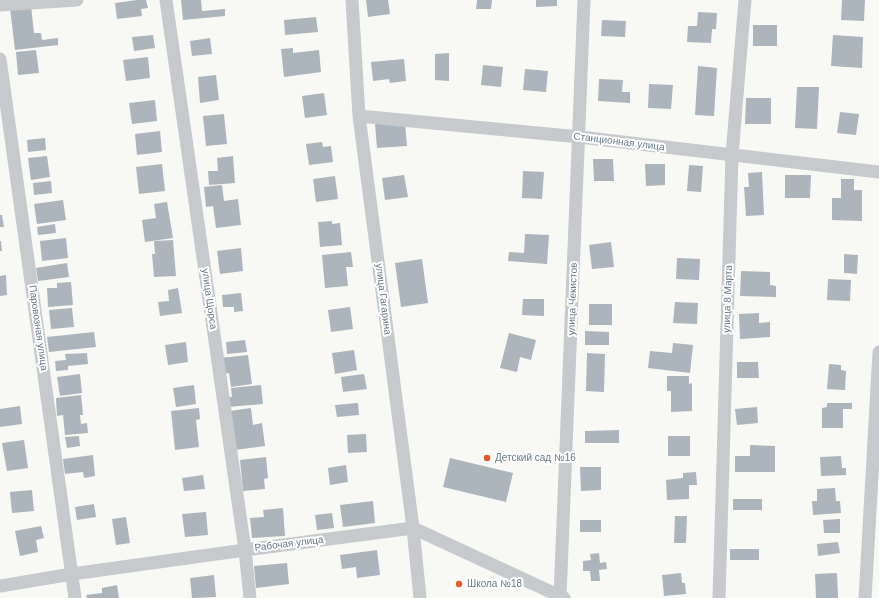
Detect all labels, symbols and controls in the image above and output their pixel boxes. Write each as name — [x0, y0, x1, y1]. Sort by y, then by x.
street label: Станционная улица — [573, 130, 665, 154]
street label: улица Чекистов — [566, 262, 580, 336]
street label: улица Гагарина — [373, 263, 393, 335]
street label: улица 8 Марта — [721, 265, 735, 333]
street label: улица Щорса — [199, 268, 219, 330]
street label: Паровозная улица — [26, 285, 50, 371]
place label: Детский сад №16 — [495, 452, 576, 464]
marker: Детский сад №16 — [482, 453, 492, 463]
street label: Рабочая улица — [254, 534, 324, 554]
place label: Школа №18 — [467, 578, 522, 590]
marker: Школа №18 — [454, 579, 464, 589]

